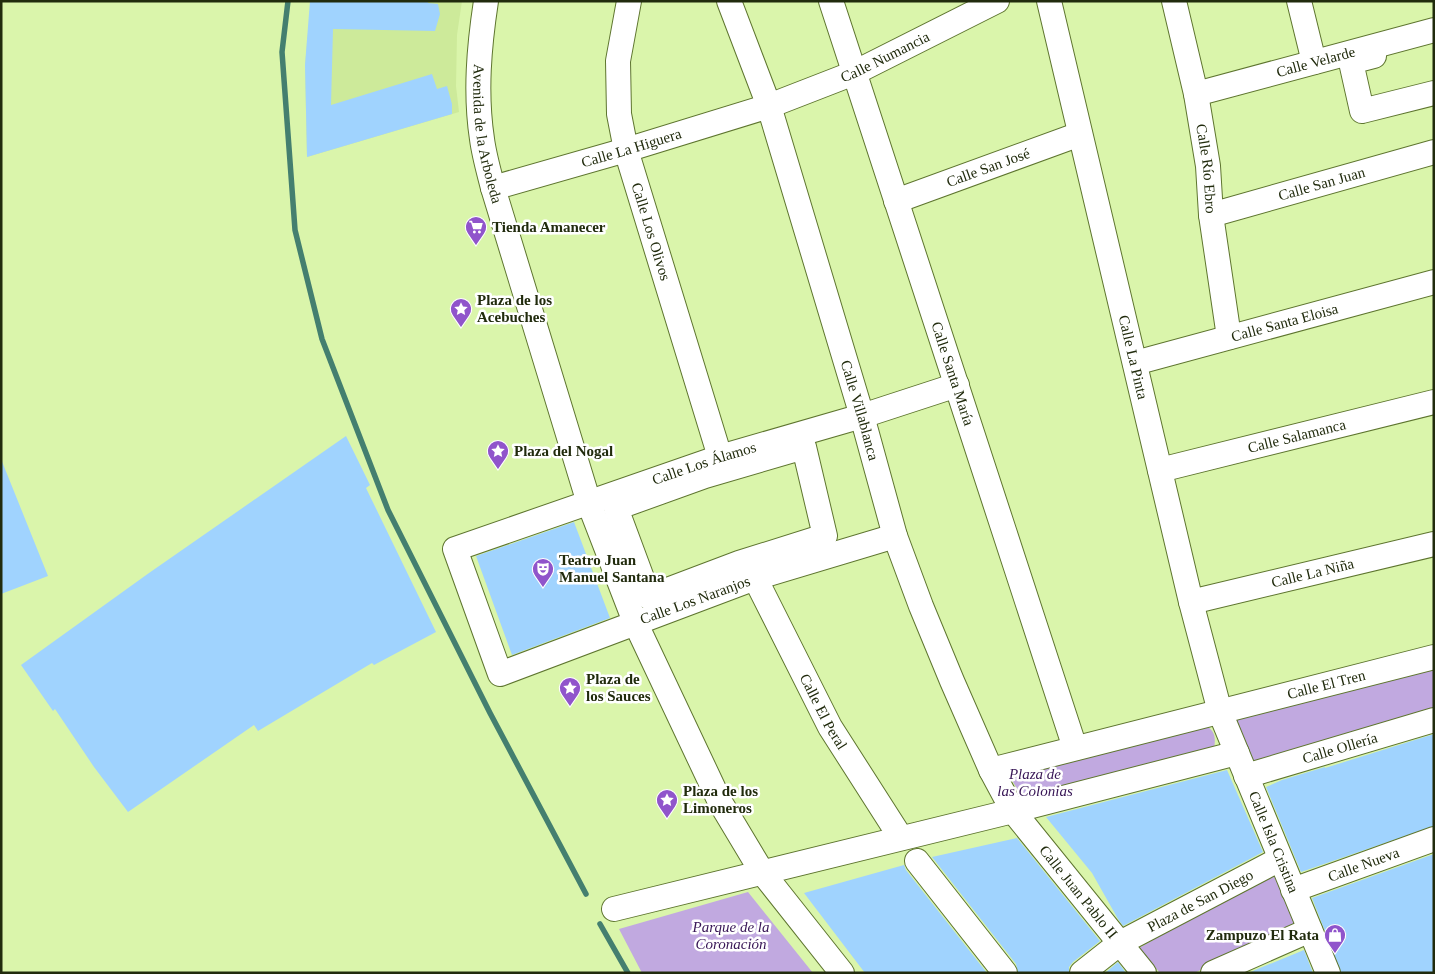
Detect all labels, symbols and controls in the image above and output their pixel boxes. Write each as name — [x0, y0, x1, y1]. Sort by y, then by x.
street label: Calle Numancia — [838, 28, 932, 85]
street label: Calle Velarde — [1275, 43, 1357, 80]
street label: Avenida de la Arboleda — [470, 64, 505, 206]
street label: Calle Río Ebro — [1193, 123, 1219, 214]
street label: Calle La Higuera — [580, 125, 684, 170]
street label: Calle San José — [944, 145, 1032, 190]
street label: Calle San Juan — [1277, 164, 1367, 204]
street label: Calle Los Olivos — [628, 181, 674, 283]
supermarket icon: Tienda Amanecer — [464, 215, 488, 246]
place label: Tienda Amanecer — [492, 219, 606, 235]
place label: Plaza de los Acebuches — [477, 292, 552, 325]
place icon: Plaza de los Acebuches — [449, 297, 473, 328]
street label: Calle Santa Eloisa — [1229, 300, 1340, 345]
street label: Calle La Pinta — [1115, 314, 1151, 401]
street label: Calle Santa María — [928, 320, 977, 428]
street label: Calle Villablanca — [838, 358, 882, 463]
street label: Calle Salamanca — [1246, 416, 1348, 456]
place icon: Plaza del Nogal — [486, 439, 510, 470]
street label: Calle Los Álamos — [650, 439, 758, 488]
place label: Plaza del Nogal — [514, 443, 613, 459]
place label: Teatro Juan Manuel Santana — [559, 552, 665, 585]
street label: Calle La Niña — [1270, 555, 1356, 591]
theatre icon: Teatro Juan Manuel Santana — [531, 557, 555, 588]
street label: Calle Los Naranjos — [638, 573, 752, 627]
street label: Calle El Tren — [1285, 667, 1368, 702]
place label: Plaza de los Sauces — [586, 671, 651, 704]
street label: Calle El Peral — [797, 671, 850, 752]
place icon: Plaza de los Sauces — [558, 676, 582, 707]
street label: Calle Ollería — [1301, 729, 1379, 767]
park label: Plaza de las Colonias — [997, 766, 1073, 799]
place label: Plaza de los Limoneros — [683, 783, 758, 816]
place icon: Plaza de los Limoneros — [655, 788, 679, 819]
street label: Calle Isla Cristina — [1246, 789, 1302, 895]
street label: Calle Juan Pablo II — [1036, 842, 1121, 941]
street label: Calle Nueva — [1326, 844, 1402, 885]
street label: Plaza de San Diego — [1145, 867, 1256, 935]
park label: Parque de la Coronación — [692, 919, 769, 952]
shop icon: Zampuzo El Rata — [1323, 923, 1347, 954]
place label: Zampuzo El Rata — [1206, 927, 1319, 943]

